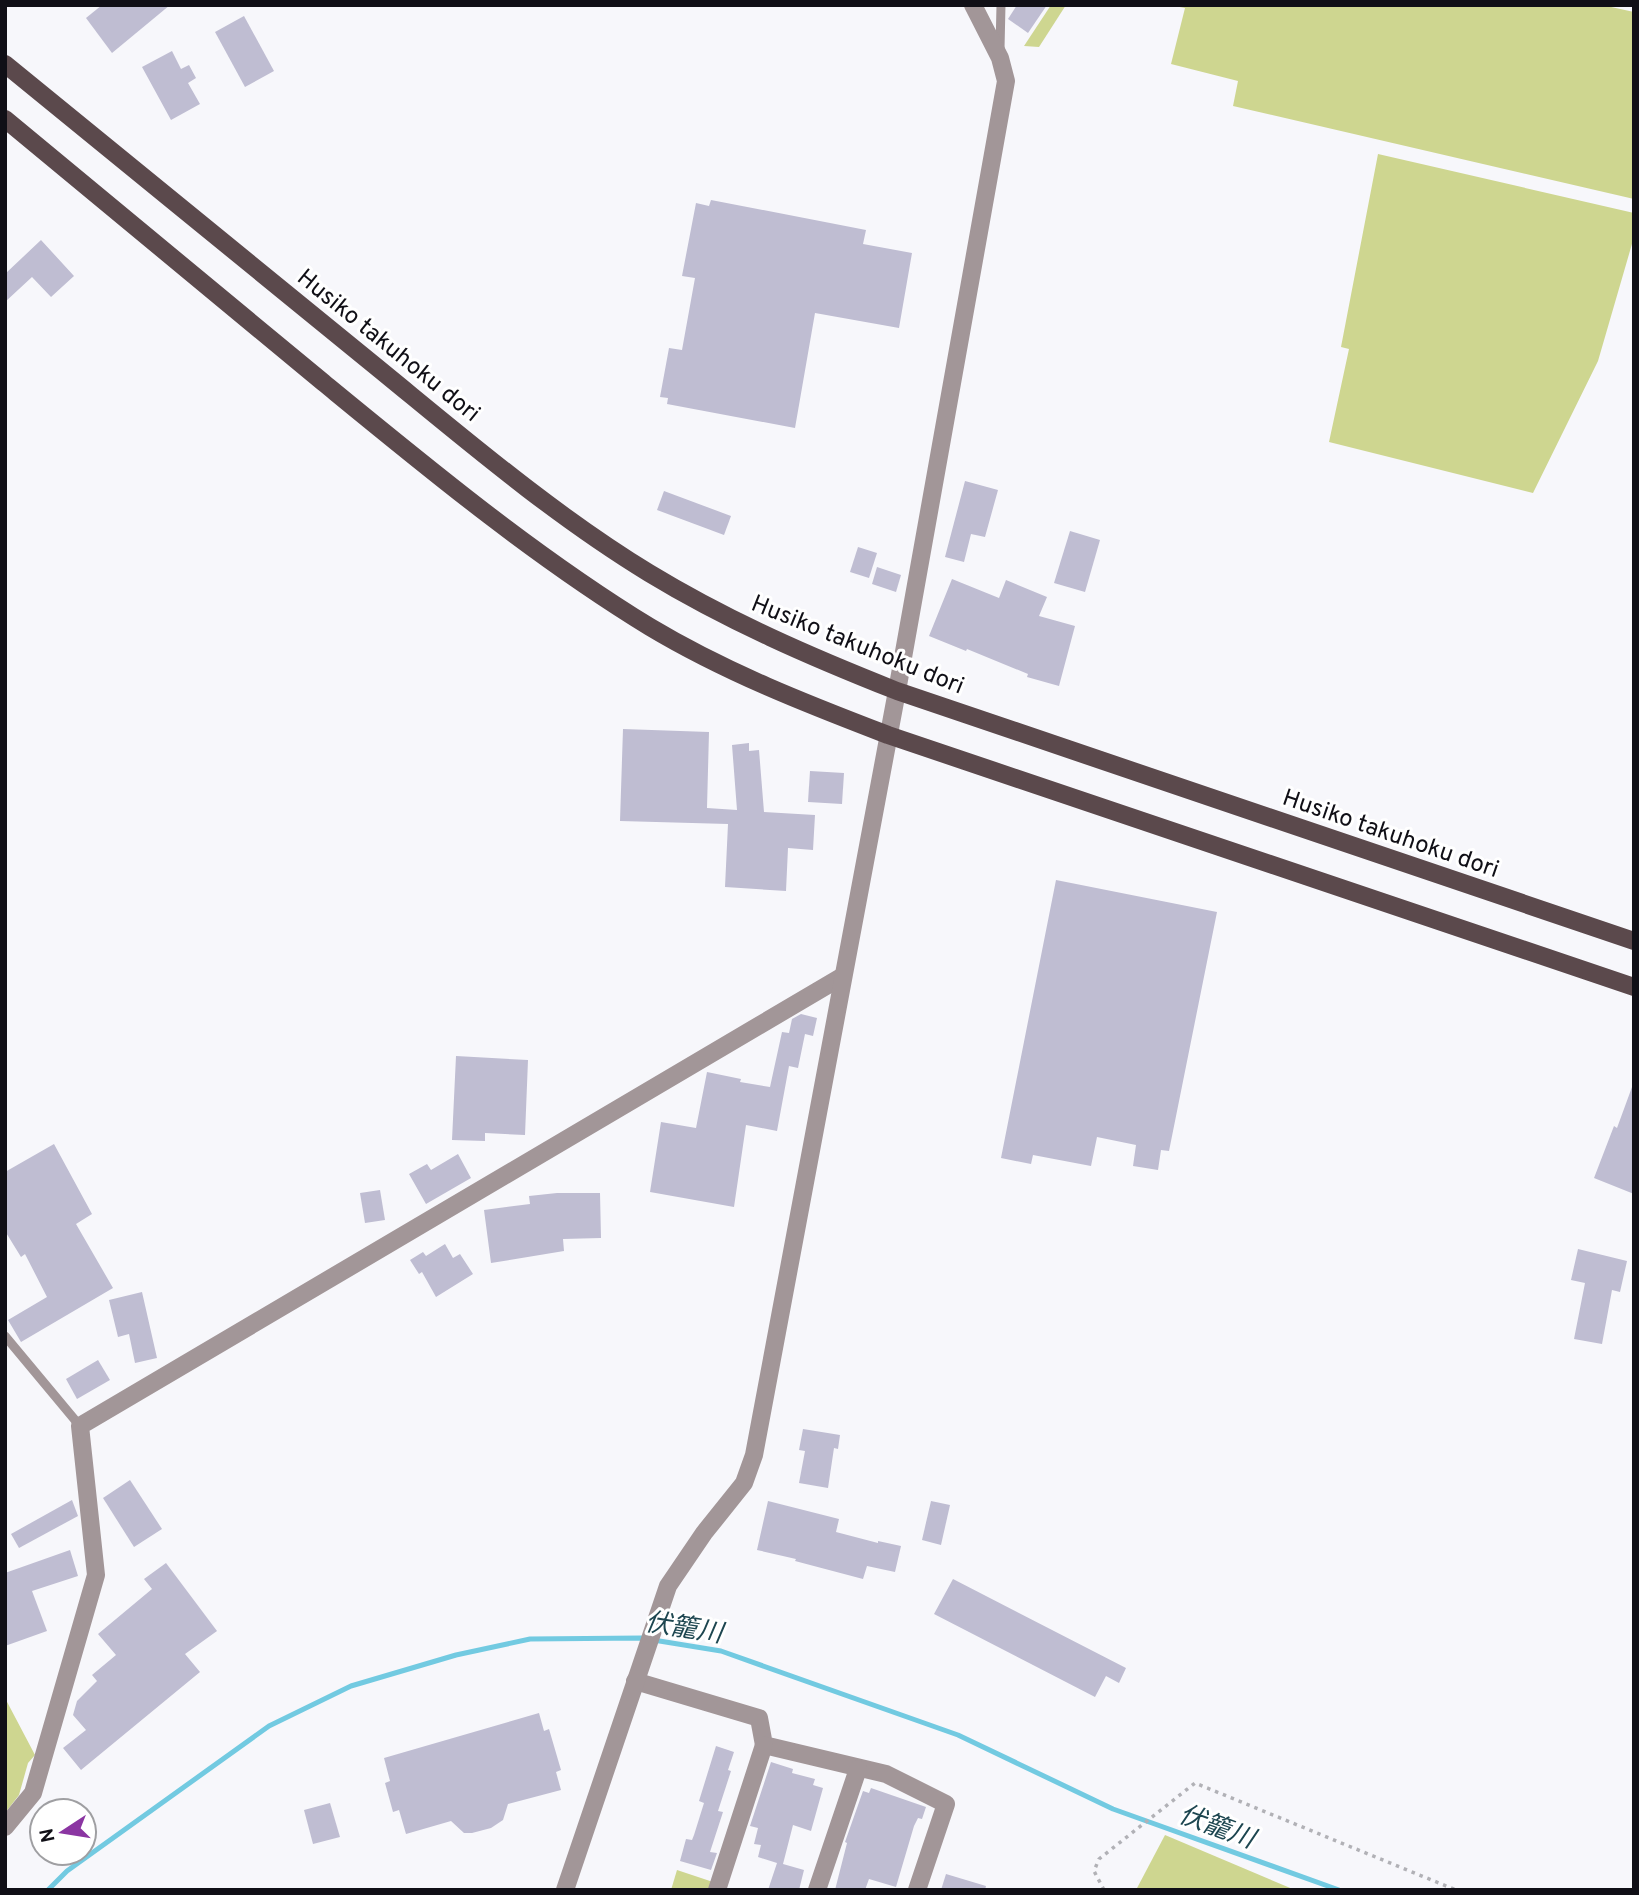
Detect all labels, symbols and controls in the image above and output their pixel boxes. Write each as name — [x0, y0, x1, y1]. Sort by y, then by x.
street label: Husiko takuhoku dori — [290, 263, 485, 430]
street label: Husiko takuhoku dori — [746, 589, 968, 702]
street label: Husiko takuhoku dori — [1278, 784, 1503, 886]
water label: 伏籠川 — [643, 1607, 728, 1652]
north arrow — [28, 1797, 98, 1867]
water label: 伏籠川 — [1174, 1800, 1261, 1858]
text: N — [35, 1826, 61, 1844]

